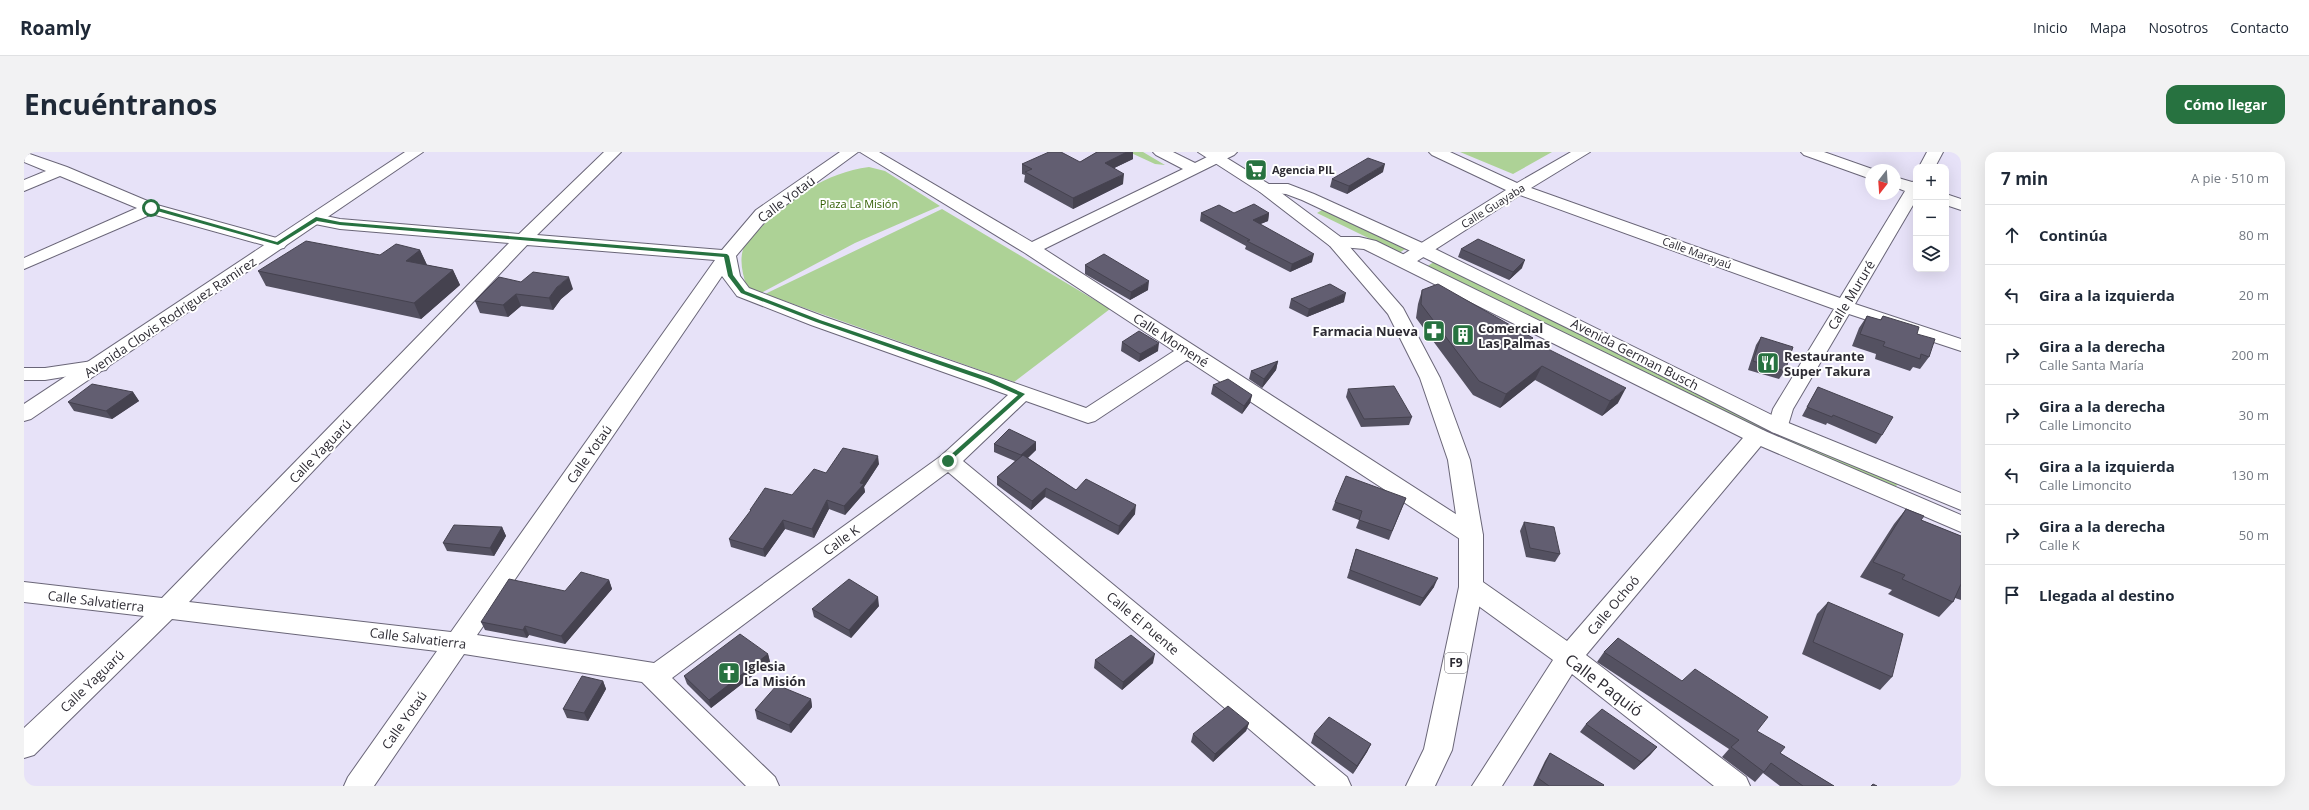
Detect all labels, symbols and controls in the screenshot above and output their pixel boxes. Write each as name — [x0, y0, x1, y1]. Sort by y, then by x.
text: Roamly — [20, 15, 91, 41]
text: Inicio — [2033, 18, 2068, 37]
text: Mapa — [2090, 18, 2126, 37]
text: Nosotros — [2148, 18, 2208, 37]
text: Contacto — [2230, 18, 2289, 37]
text: Encuéntranos — [24, 85, 217, 123]
button: Cómo llegar — [2166, 85, 2285, 124]
supermarket icon: Agencia PIL — [1243, 157, 1269, 183]
place label: Agencia PIL — [1272, 162, 1335, 177]
north arrow — [1865, 164, 1901, 200]
map controls — [1913, 164, 1949, 272]
button: + — [1913, 164, 1949, 200]
text: 7 min — [2001, 167, 2048, 190]
text: A pie · 510 m — [2191, 169, 2269, 187]
street label: Calle Yotaú — [754, 171, 818, 227]
street label: Calle Guayaba — [1458, 180, 1528, 231]
park label: Plaza La Misión — [820, 196, 898, 211]
route start — [142, 199, 160, 217]
button: − — [1913, 200, 1949, 236]
icon: ahead — [2001, 224, 2023, 246]
text: Continúa — [2039, 225, 2108, 245]
text: 80 m — [2239, 226, 2269, 244]
street label: Calle Marayaú — [1660, 233, 1734, 272]
button: layers — [1913, 236, 1949, 272]
street label: Avenida Clovis Rodriguez Ramirez — [80, 253, 260, 381]
street label: Calle Mururé — [1823, 257, 1879, 333]
icon: left — [2001, 284, 2023, 306]
text: Gira a la izquierda — [2039, 285, 2175, 305]
text: 20 m — [2239, 286, 2269, 304]
street label: Calle Momené — [1130, 309, 1212, 371]
street label: Avenida German Busch — [1568, 314, 1702, 394]
pharmacy icon: Farmacia Nueva — [1421, 318, 1447, 344]
place label: Comercial Las Palmas — [1478, 319, 1550, 352]
place label: Farmacia Nueva — [1313, 322, 1418, 340]
building icon: Comercial Las Palmas — [1450, 322, 1476, 348]
text: Gira a la derecha — [2039, 336, 2165, 356]
icon: right — [2001, 344, 2023, 366]
text: 200 m — [2231, 346, 2269, 364]
place label: Restaurante Super Takura — [1784, 347, 1871, 380]
restaurant icon: Restaurante Super Takura — [1755, 350, 1781, 376]
text: Calle Santa María — [2039, 356, 2144, 374]
text: Gira a la derecha — [2039, 396, 2165, 416]
icon: right — [2001, 404, 2023, 426]
text: 30 m — [2239, 406, 2269, 424]
street label: Calle Yaguarú — [285, 415, 355, 487]
text: Calle Limoncito — [2039, 416, 2132, 434]
street label: Calle Yotaú — [562, 421, 616, 487]
route end — [939, 452, 957, 470]
text: Gira a la izquierda — [2039, 456, 2175, 476]
icon: left — [2001, 464, 2023, 486]
text: 130 m — [2231, 466, 2269, 484]
text: Calle Limoncito — [2039, 476, 2132, 494]
text: Gira a la derecha — [2039, 516, 2165, 536]
street label: Calle K — [819, 521, 863, 559]
icon: right — [2001, 524, 2023, 546]
text: 50 m — [2239, 526, 2269, 544]
text: Calle K — [2039, 536, 2080, 554]
street label: Calle Ochoó — [1583, 571, 1643, 639]
icon: arrive — [2001, 584, 2023, 606]
text: Llegada al destino — [2039, 585, 2174, 605]
street label: Calle Salvatierra — [47, 586, 145, 616]
street label: Calle El Puente — [1103, 587, 1183, 659]
street label: Calle Salvatierra — [369, 623, 467, 653]
street label: Calle Yaguarú — [56, 646, 128, 716]
street label: Calle Paquió — [1561, 649, 1647, 721]
road number: F9 — [1445, 653, 1467, 673]
place label: Iglesia La Misión — [744, 657, 806, 690]
church icon: Iglesia La Misión — [716, 660, 742, 686]
street label: Calle Yotaú — [377, 687, 431, 753]

